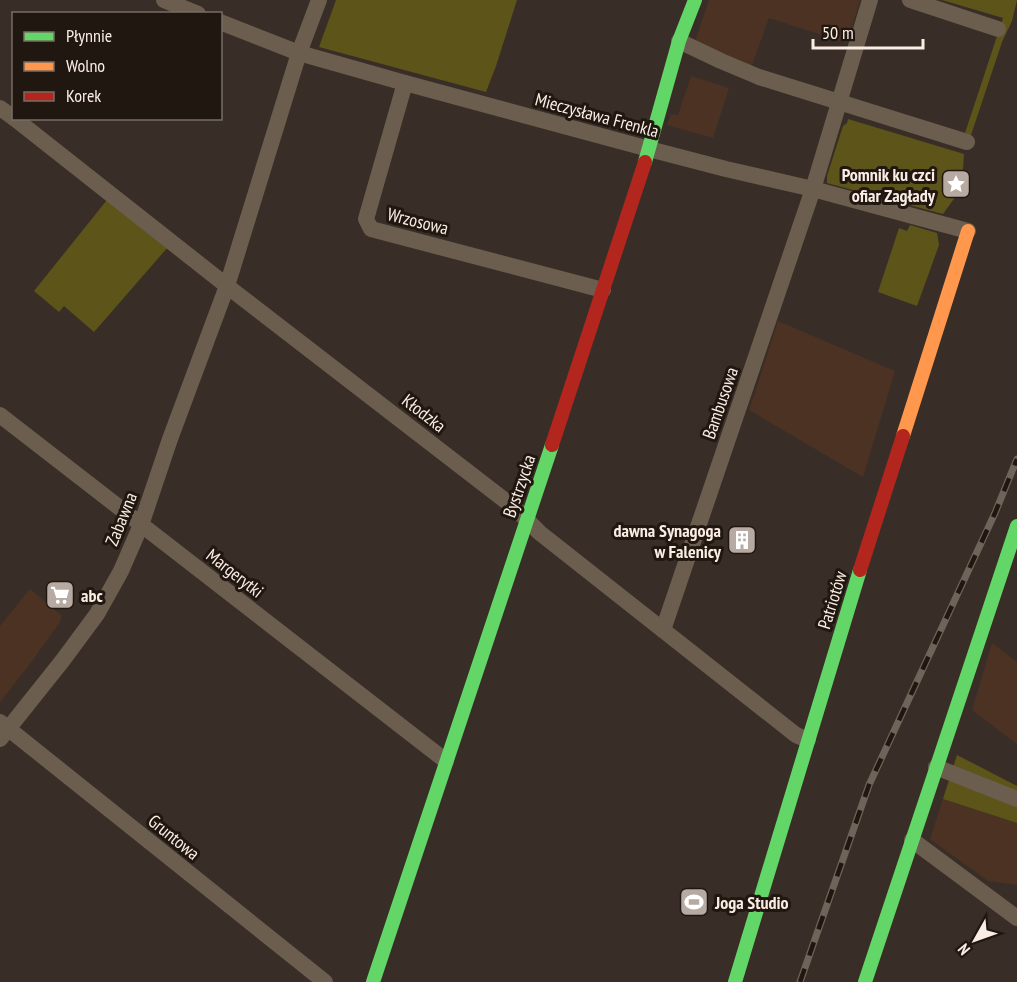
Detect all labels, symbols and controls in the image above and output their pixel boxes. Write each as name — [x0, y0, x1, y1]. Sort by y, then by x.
legend — [12, 12, 222, 120]
scale bar — [813, 12, 922, 50]
text: 50 m — [822, 21, 854, 44]
text: Płynnie — [66, 24, 112, 47]
text: Wolno — [66, 54, 105, 77]
text: Korek — [66, 84, 101, 107]
street label: Mieczysława Frenkla — [533, 87, 661, 143]
place label: Pomnik ku czci ofiar Zagłady — [842, 163, 936, 207]
place icon: Pomnik ku czci ofiar Zagłady — [940, 168, 972, 200]
street label: Wrzosowa — [385, 202, 451, 240]
street label: Bambusowa — [697, 364, 743, 442]
street label: Kłodzka — [397, 389, 451, 437]
street label: Bystrzycka — [498, 452, 540, 520]
street label: Zabawna — [100, 489, 142, 549]
place label: dawna Synagoga w Falenicy — [614, 519, 722, 563]
building icon: dawna Synagoga w Falenicy — [726, 524, 758, 556]
street label: Margerytki — [202, 544, 268, 602]
street label: Patriotów — [812, 568, 852, 632]
supermarket icon: abc — [44, 579, 76, 611]
place label: abc — [81, 584, 103, 607]
street label: Gruntowa — [144, 809, 204, 865]
sports icon: Joga Studio — [678, 886, 710, 918]
place label: Joga Studio — [714, 891, 789, 914]
north arrow — [945, 910, 1005, 970]
text: N — [953, 940, 974, 959]

